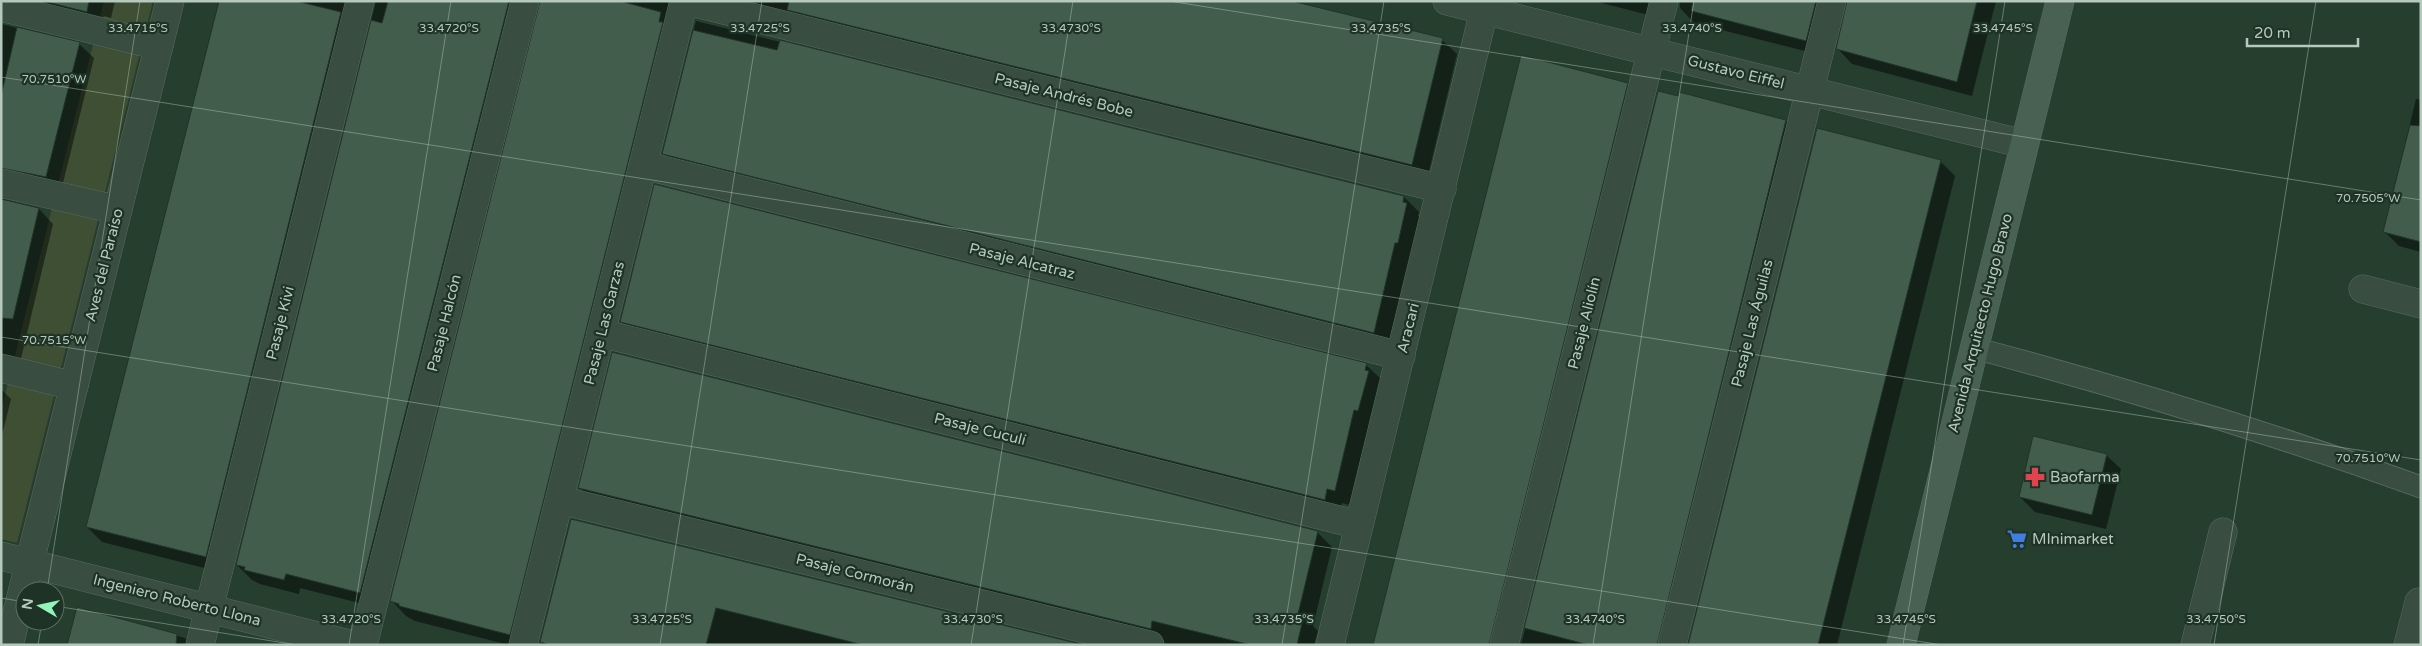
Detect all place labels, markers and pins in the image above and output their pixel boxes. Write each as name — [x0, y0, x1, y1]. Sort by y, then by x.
pharmacy icon: Baofarma — [2024, 466, 2046, 488]
place label: Baofarma — [2050, 468, 2120, 486]
supermarket icon: MInimarket — [2006, 528, 2028, 550]
place label: MInimarket — [2032, 530, 2114, 548]

